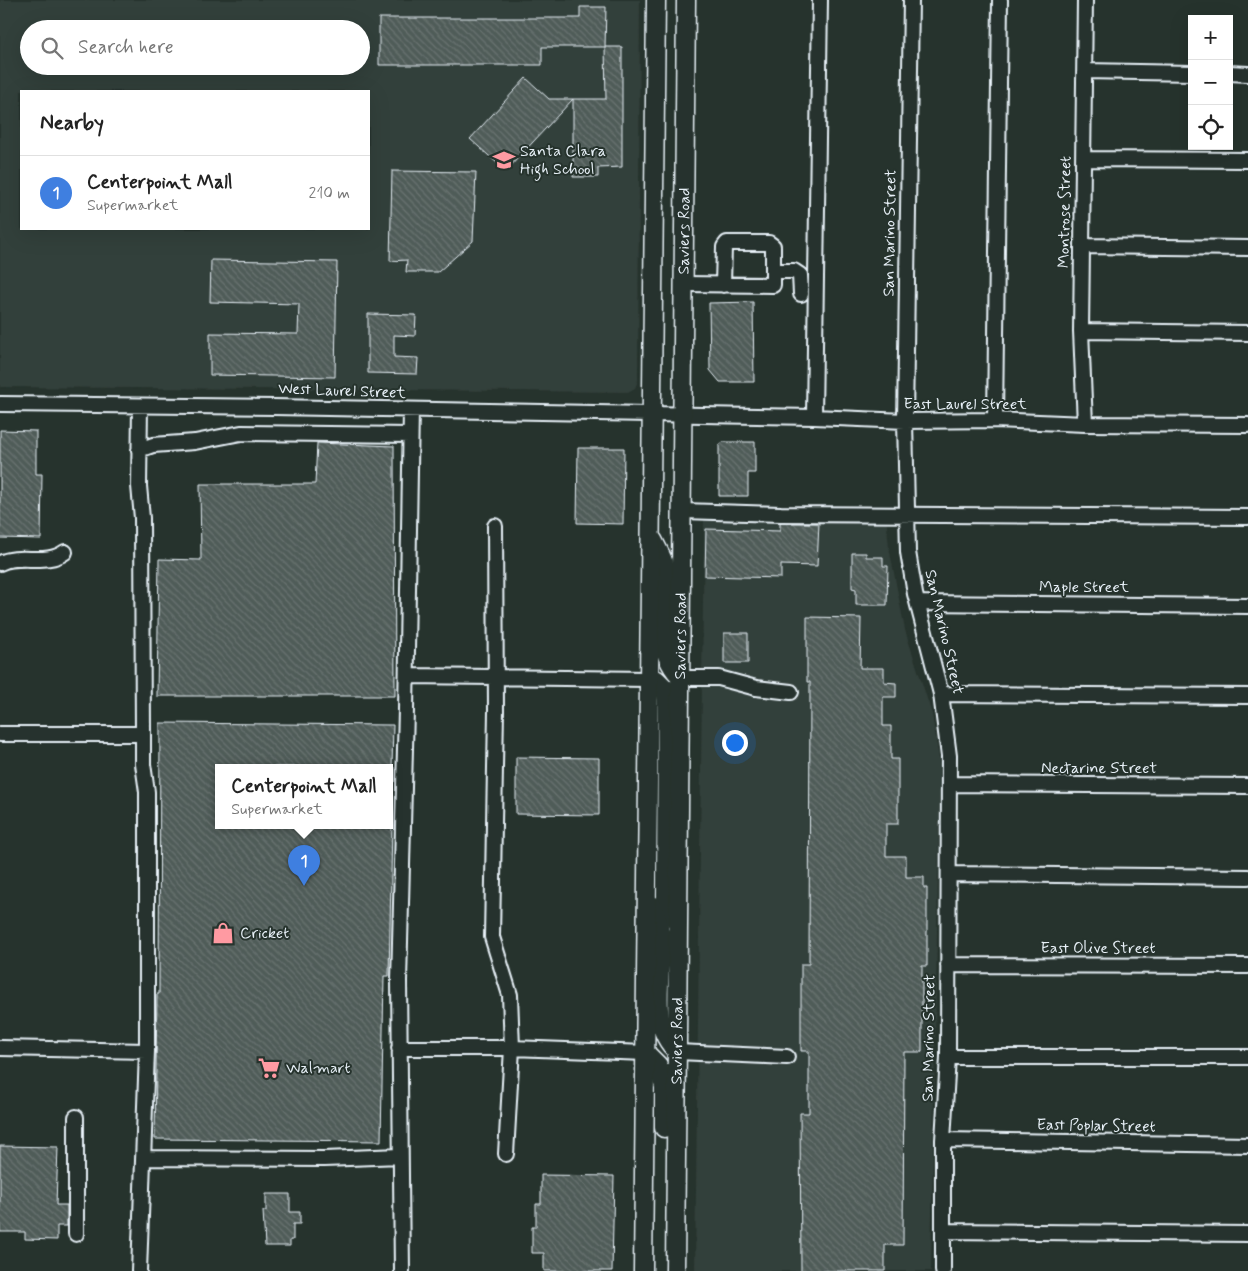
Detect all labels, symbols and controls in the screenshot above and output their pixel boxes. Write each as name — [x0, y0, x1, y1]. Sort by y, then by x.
map controls — [1188, 15, 1233, 150]
button: + — [1188, 15, 1233, 60]
search box — [20, 20, 370, 75]
icon: search — [38, 34, 66, 62]
text: Search here — [78, 35, 174, 60]
button: − — [1188, 60, 1233, 105]
button: locate — [1188, 105, 1233, 150]
text: Nearby — [40, 109, 104, 137]
place label: Santa Clara High School — [520, 141, 606, 181]
school or university icon: Santa Clara High School — [491, 147, 517, 173]
street label: Montrose Street — [1054, 156, 1076, 268]
street label: San Marino Street — [878, 169, 902, 297]
text: Centerpoint Mall — [87, 170, 232, 195]
text: 1 — [52, 183, 60, 204]
text: 210 m — [309, 183, 350, 204]
street label: Saviers Road — [673, 187, 695, 275]
text: Supermarket — [87, 195, 178, 216]
street label: West Laurel Street — [278, 378, 407, 404]
street label: East Laurel Street — [903, 394, 1027, 415]
street label: San Marino Street — [919, 567, 969, 697]
street label: Maple Street — [1039, 577, 1130, 598]
street label: Saviers Road — [670, 592, 691, 680]
your location — [722, 730, 748, 756]
street label: Nectarine Street — [1041, 758, 1157, 779]
popup — [215, 764, 393, 829]
text: Centerpoint Mall — [231, 774, 377, 799]
text: Supermarket — [231, 799, 323, 820]
pin: 1 — [288, 845, 320, 886]
shop icon: Cricket — [210, 920, 236, 946]
place label: Cricket — [240, 923, 289, 944]
street label: East Olive Street — [1040, 938, 1156, 959]
street label: San Marino Street — [917, 974, 941, 1102]
street label: Saviers Road — [666, 997, 688, 1085]
supermarket icon: Walmart — [256, 1055, 282, 1081]
place label: Walmart — [286, 1058, 351, 1079]
street label: East Poplar Street — [1036, 1114, 1156, 1138]

